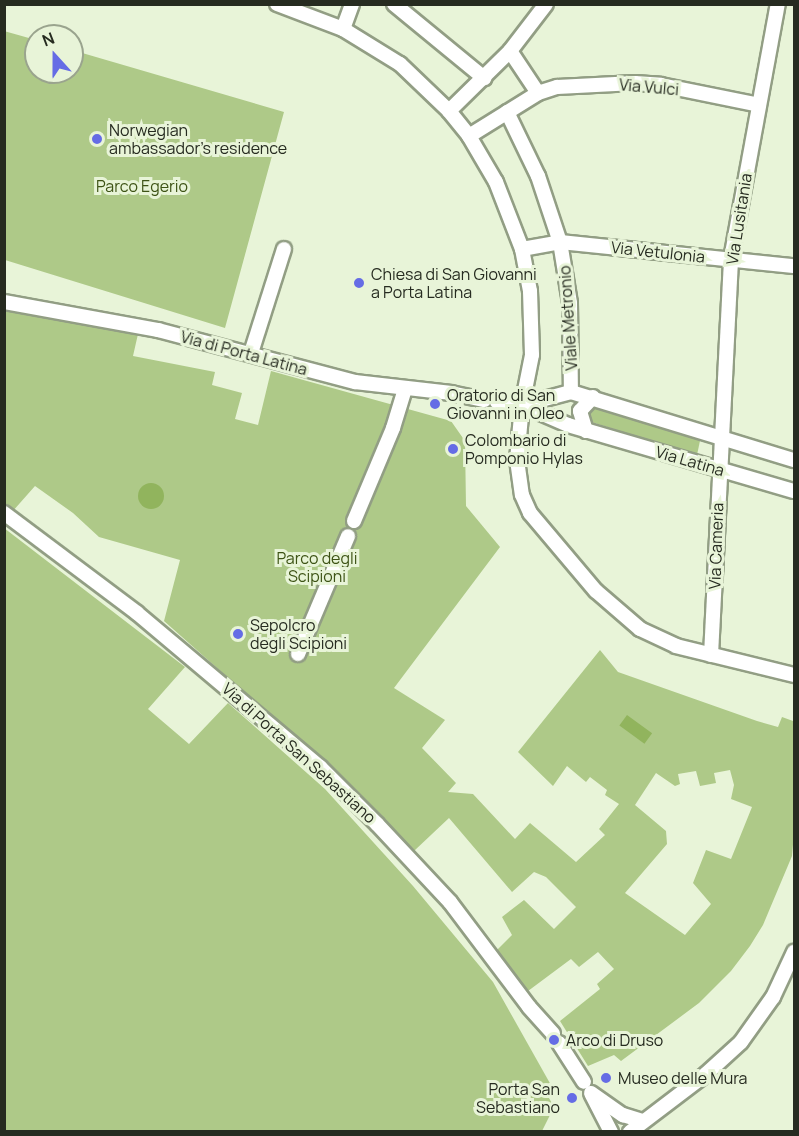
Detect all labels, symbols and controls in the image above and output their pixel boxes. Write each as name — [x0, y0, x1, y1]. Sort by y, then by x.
north arrow — [24, 24, 84, 84]
text: N — [39, 27, 58, 51]
street label: Via Vulci — [618, 75, 680, 99]
place label: Norwegian ambassador's residence — [109, 120, 287, 158]
marker: Norwegian ambassador's residence — [90, 132, 104, 146]
street label: Via Lusitania — [722, 172, 756, 266]
park label: Parco Egerio — [96, 176, 188, 196]
street label: Via Vetulonia — [610, 238, 706, 266]
place label: Chiesa di San Giovanni a Porta Latina — [371, 264, 537, 302]
street label: Viale Metronio — [555, 265, 581, 371]
marker: Chiesa di San Giovanni a Porta Latina — [352, 276, 366, 290]
street label: Via di Porta Latina — [178, 327, 310, 379]
place label: Oratorio di San Giovanni in Oleo — [447, 385, 564, 423]
marker: Oratorio di San Giovanni in Oleo — [428, 397, 442, 411]
place label: Colombario di Pomponio Hylas — [465, 430, 583, 468]
marker: Colombario di Pomponio Hylas — [446, 442, 460, 456]
street label: Via Latina — [653, 442, 727, 480]
street label: Via Cameria — [705, 502, 727, 590]
park label: Parco degli Scipioni — [277, 548, 357, 586]
place label: Sepolcro degli Scipioni — [250, 615, 347, 653]
marker: Sepolcro degli Scipioni — [231, 627, 245, 641]
street label: Via di Porta San Sebastiano — [218, 679, 380, 827]
place label: Arco di Druso — [566, 1030, 663, 1050]
marker: Arco di Druso — [547, 1033, 561, 1047]
place label: Museo delle Mura — [618, 1068, 748, 1088]
marker: Museo delle Mura — [599, 1071, 613, 1085]
place label: Porta San Sebastiano — [476, 1079, 560, 1117]
marker: Porta San Sebastiano — [565, 1091, 579, 1105]

